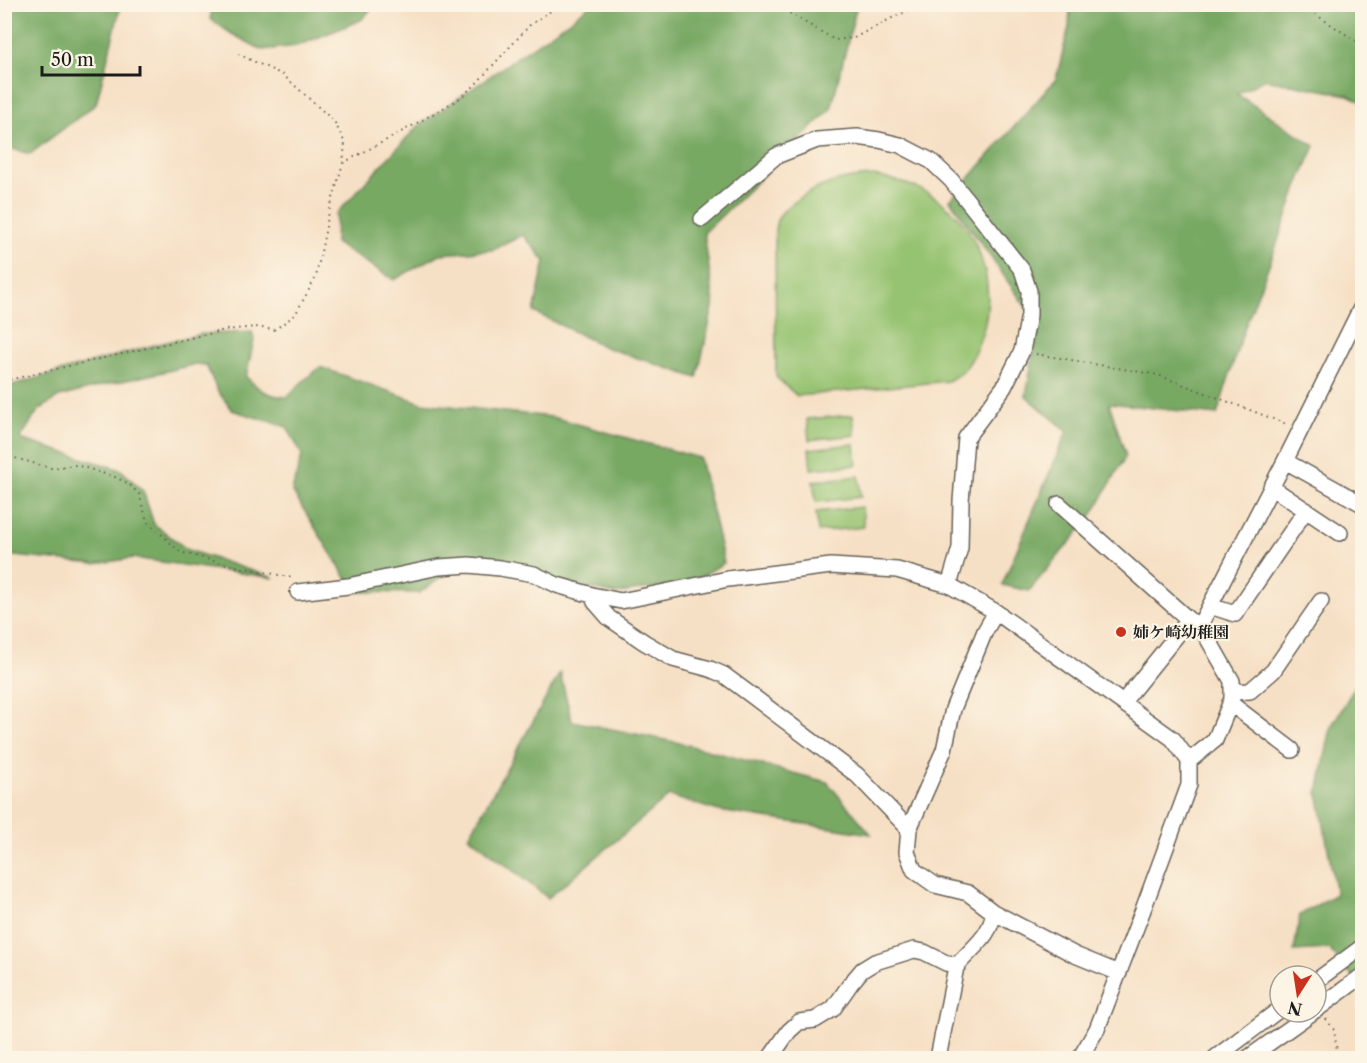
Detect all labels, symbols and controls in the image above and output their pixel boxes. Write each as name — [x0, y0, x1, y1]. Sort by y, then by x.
scale bar — [42, 39, 140, 77]
text: 50 m — [51, 49, 94, 71]
place label: 姉ケ崎幼稚園 — [1133, 622, 1229, 642]
marker: 姉ケ崎幼稚園 — [1114, 625, 1128, 639]
north arrow — [1268, 964, 1328, 1024]
text: N — [1286, 997, 1304, 1020]

